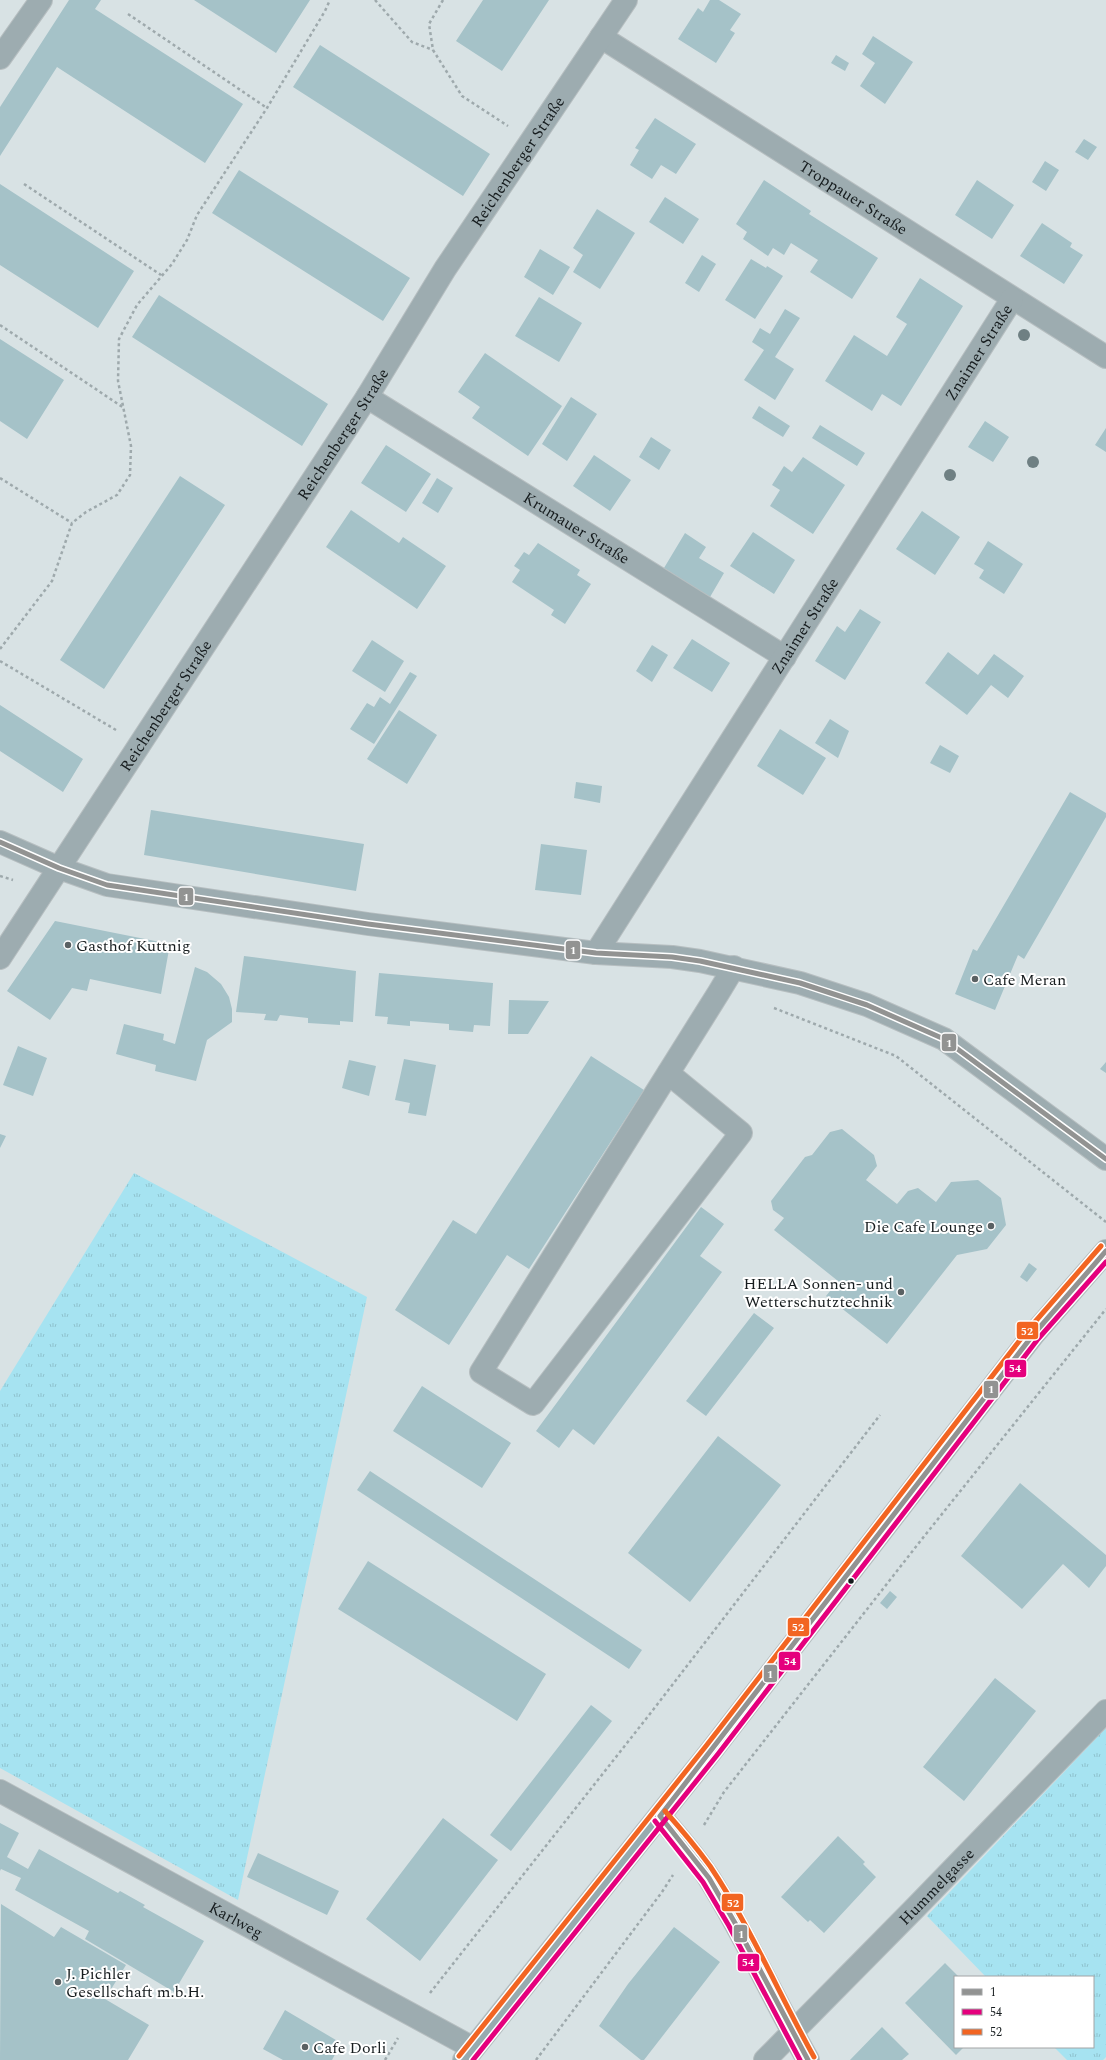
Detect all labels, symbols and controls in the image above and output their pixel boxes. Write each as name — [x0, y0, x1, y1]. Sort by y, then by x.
street label: Reichenberger Straße — [465, 92, 571, 232]
street label: Troppauer Straße — [794, 154, 912, 241]
street label: Znaimer Straße — [939, 300, 1019, 406]
street label: Reichenberger Straße — [292, 364, 395, 505]
street label: Krumauer Straße — [518, 486, 634, 571]
street label: Znaimer Straße — [765, 573, 845, 679]
street label: Reichenberger Straße — [114, 635, 218, 777]
line badge: 1 — [178, 887, 194, 906]
text: 1 — [183, 889, 189, 906]
place label: Gasthof Kuttnig — [76, 934, 190, 958]
marker: Gasthof Kuttnig — [63, 940, 73, 950]
line badge: 1 — [565, 940, 581, 960]
text: 1 — [570, 942, 576, 959]
place label: Cafe Meran — [983, 968, 1066, 992]
marker: Cafe Meran — [970, 974, 980, 984]
line badge: 1 — [941, 1033, 957, 1052]
text: 1 — [946, 1035, 952, 1052]
place label: Die Cafe Lounge — [864, 1215, 983, 1239]
marker: Die Cafe Lounge — [986, 1221, 996, 1231]
place label: HELLA Sonnen- und Wetterschutztechnik — [743, 1272, 893, 1314]
marker: HELLA Sonnen- und Wetterschutztechnik — [896, 1287, 906, 1297]
line badge: 52 — [1016, 1321, 1039, 1340]
text: 52 — [1021, 1323, 1033, 1340]
line badge: 54 — [1004, 1359, 1027, 1378]
text: 54 — [1009, 1360, 1022, 1377]
line badge: 1 — [983, 1380, 999, 1399]
text: 1 — [988, 1381, 994, 1398]
unlabelled marker — [846, 1576, 856, 1586]
line badge: 52 — [787, 1617, 810, 1637]
text: 52 — [792, 1619, 804, 1636]
line badge: 54 — [778, 1651, 801, 1671]
text: 54 — [784, 1653, 797, 1670]
line badge: 1 — [763, 1664, 778, 1683]
text: 1 — [767, 1666, 773, 1683]
street label: Hummelgasse — [894, 1843, 980, 1931]
line badge: 52 — [721, 1893, 744, 1912]
text: 52 — [727, 1895, 739, 1912]
street label: Karlweg — [204, 1896, 267, 1945]
line badge: 1 — [733, 1924, 748, 1943]
text: 1 — [738, 1926, 744, 1943]
line badge: 54 — [737, 1953, 760, 1972]
text: 54 — [742, 1954, 755, 1971]
place label: J. Pichler Gesellschaft m.b.H. — [66, 1962, 204, 2004]
legend — [954, 1976, 1094, 2048]
marker: J. Pichler Gesellschaft m.b.H. — [53, 1977, 63, 1987]
text: 1 — [990, 1983, 996, 2002]
text: 54 — [990, 2003, 1002, 2022]
text: 52 — [990, 2023, 1002, 2042]
place label: Cafe Dorli — [313, 2036, 387, 2060]
marker: Cafe Dorli — [300, 2042, 310, 2052]

